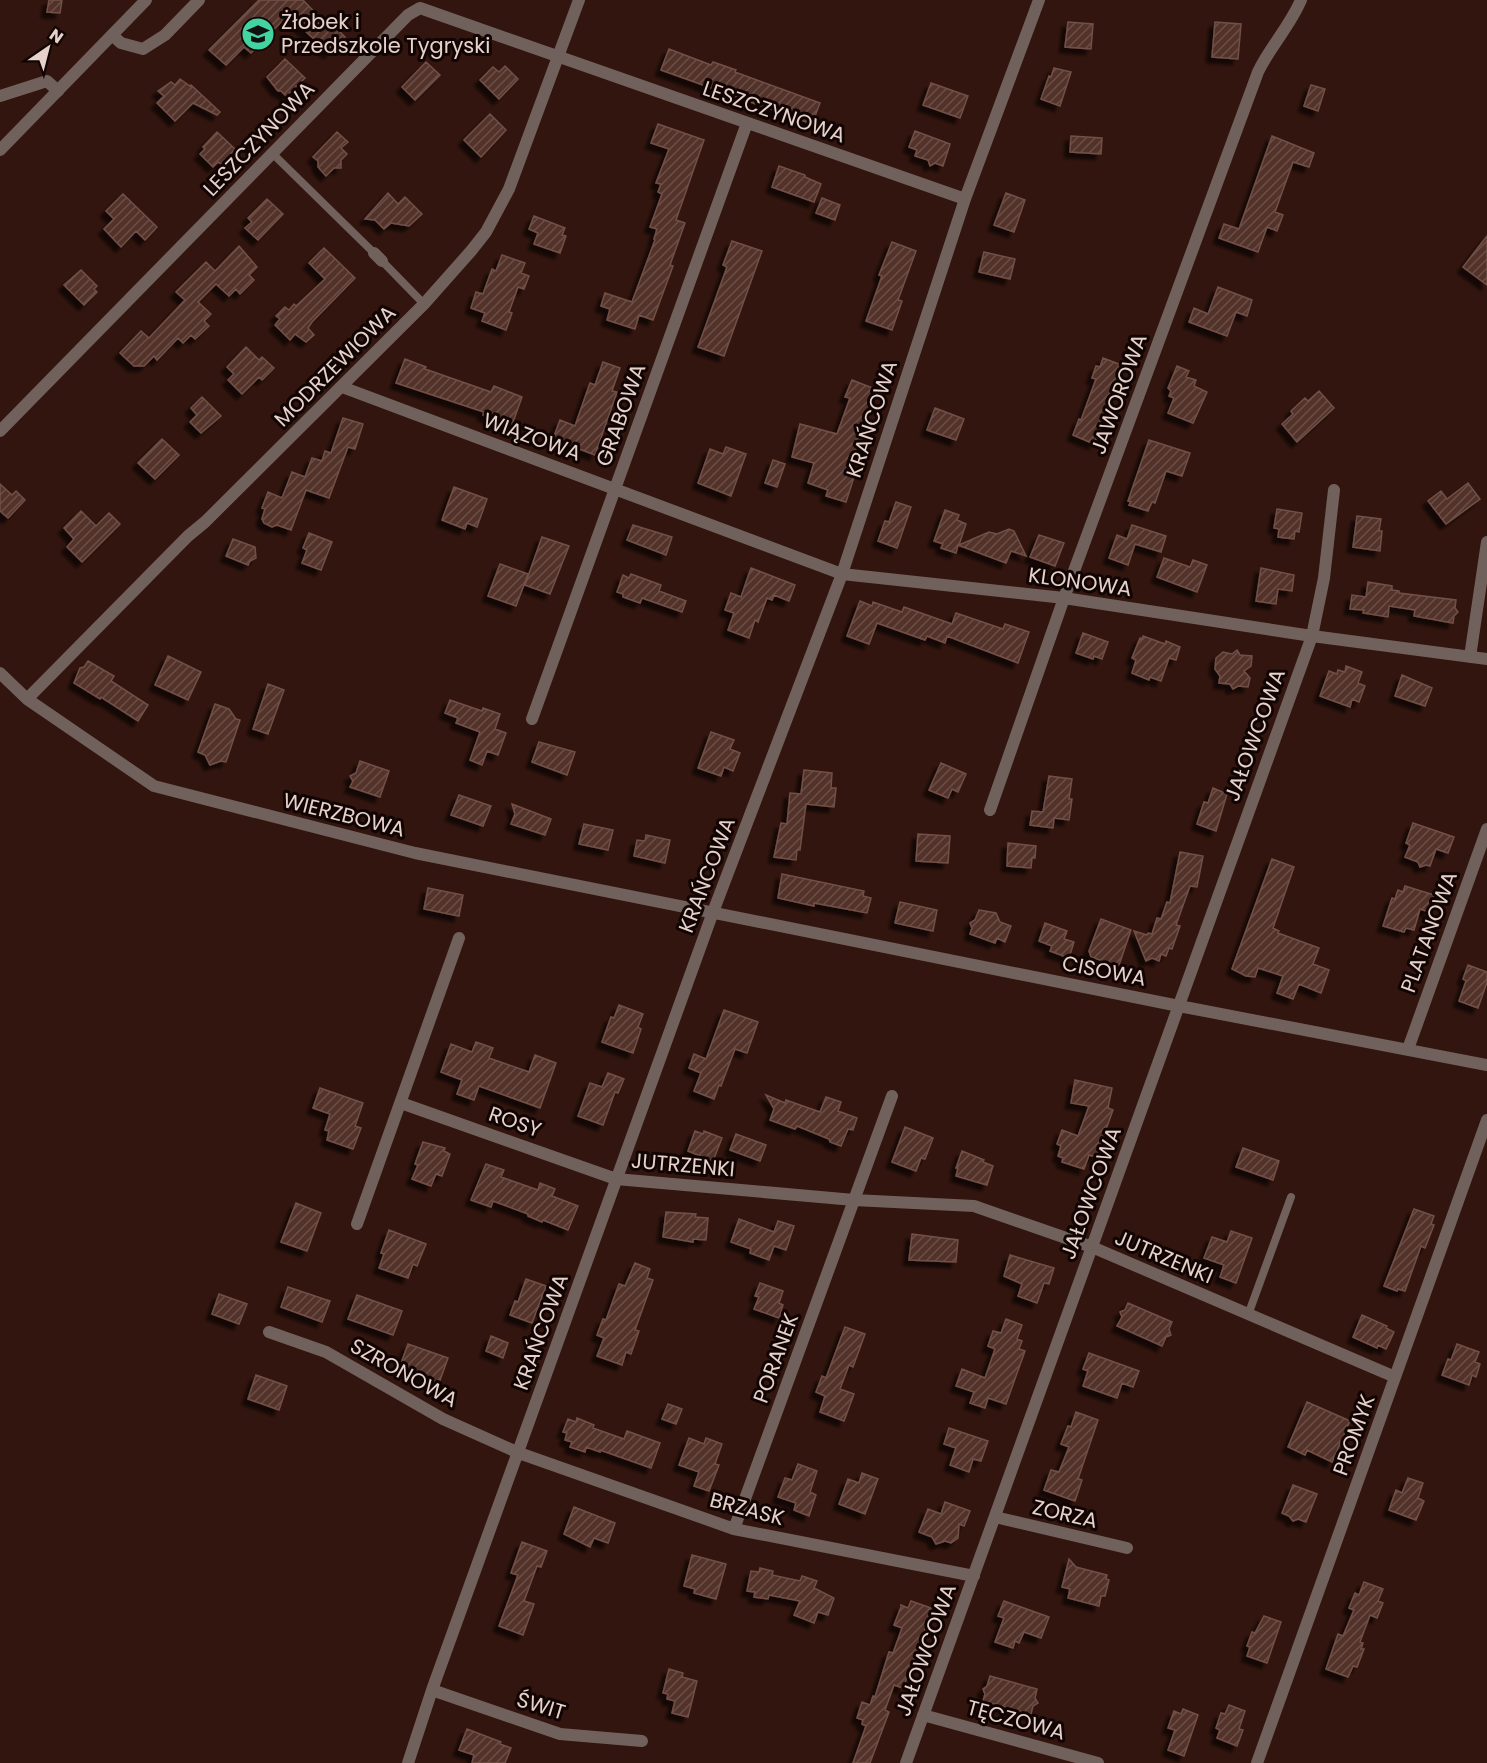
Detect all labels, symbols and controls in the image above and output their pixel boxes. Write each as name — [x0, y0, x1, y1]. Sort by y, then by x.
place label: Żłobek i Przedszkole Tygryski — [281, 7, 490, 60]
school or university icon: Żłobek i Przedszkole Tygryski — [240, 16, 276, 52]
north arrow — [18, 18, 78, 78]
text: N — [45, 23, 68, 49]
street label: LESZCZYNOWA — [699, 74, 849, 150]
street label: LESZCZYNOWA — [196, 75, 321, 202]
street label: MODRZEWIOWA — [267, 298, 402, 433]
street label: JAWOROWA — [1083, 330, 1154, 458]
street label: KRAŃCOWA — [839, 357, 904, 481]
street label: GRABOWA — [589, 359, 653, 470]
street label: WIĄZOWA — [479, 405, 585, 468]
street label: KLONOWA — [1027, 560, 1134, 603]
street label: JAŁOWCOWA — [1217, 665, 1292, 805]
street label: WIERZBOWA — [280, 785, 408, 844]
street label: KRAŃCOWA — [671, 813, 742, 937]
street label: PLATANOWA — [1393, 867, 1464, 996]
street label: CISOWA — [1060, 948, 1149, 993]
street label: ROSY — [485, 1099, 545, 1144]
street label: JAŁOWCOWA — [1053, 1123, 1128, 1263]
street label: JUTRZENKI — [630, 1146, 736, 1183]
street label: JUTRZENKI — [1111, 1223, 1218, 1290]
street label: KRAŃCOWA — [506, 1270, 575, 1394]
street label: PORANEK — [746, 1308, 805, 1407]
street label: SZRONOWA — [345, 1331, 463, 1414]
street label: PROMYK — [1325, 1390, 1382, 1479]
street label: BRZASK — [707, 1485, 788, 1532]
street label: ZORZA — [1030, 1492, 1101, 1535]
street label: JAŁOWCOWA — [888, 1580, 963, 1720]
street label: ŚWIT — [513, 1684, 569, 1727]
street label: TĘCZOWA — [964, 1692, 1069, 1747]

